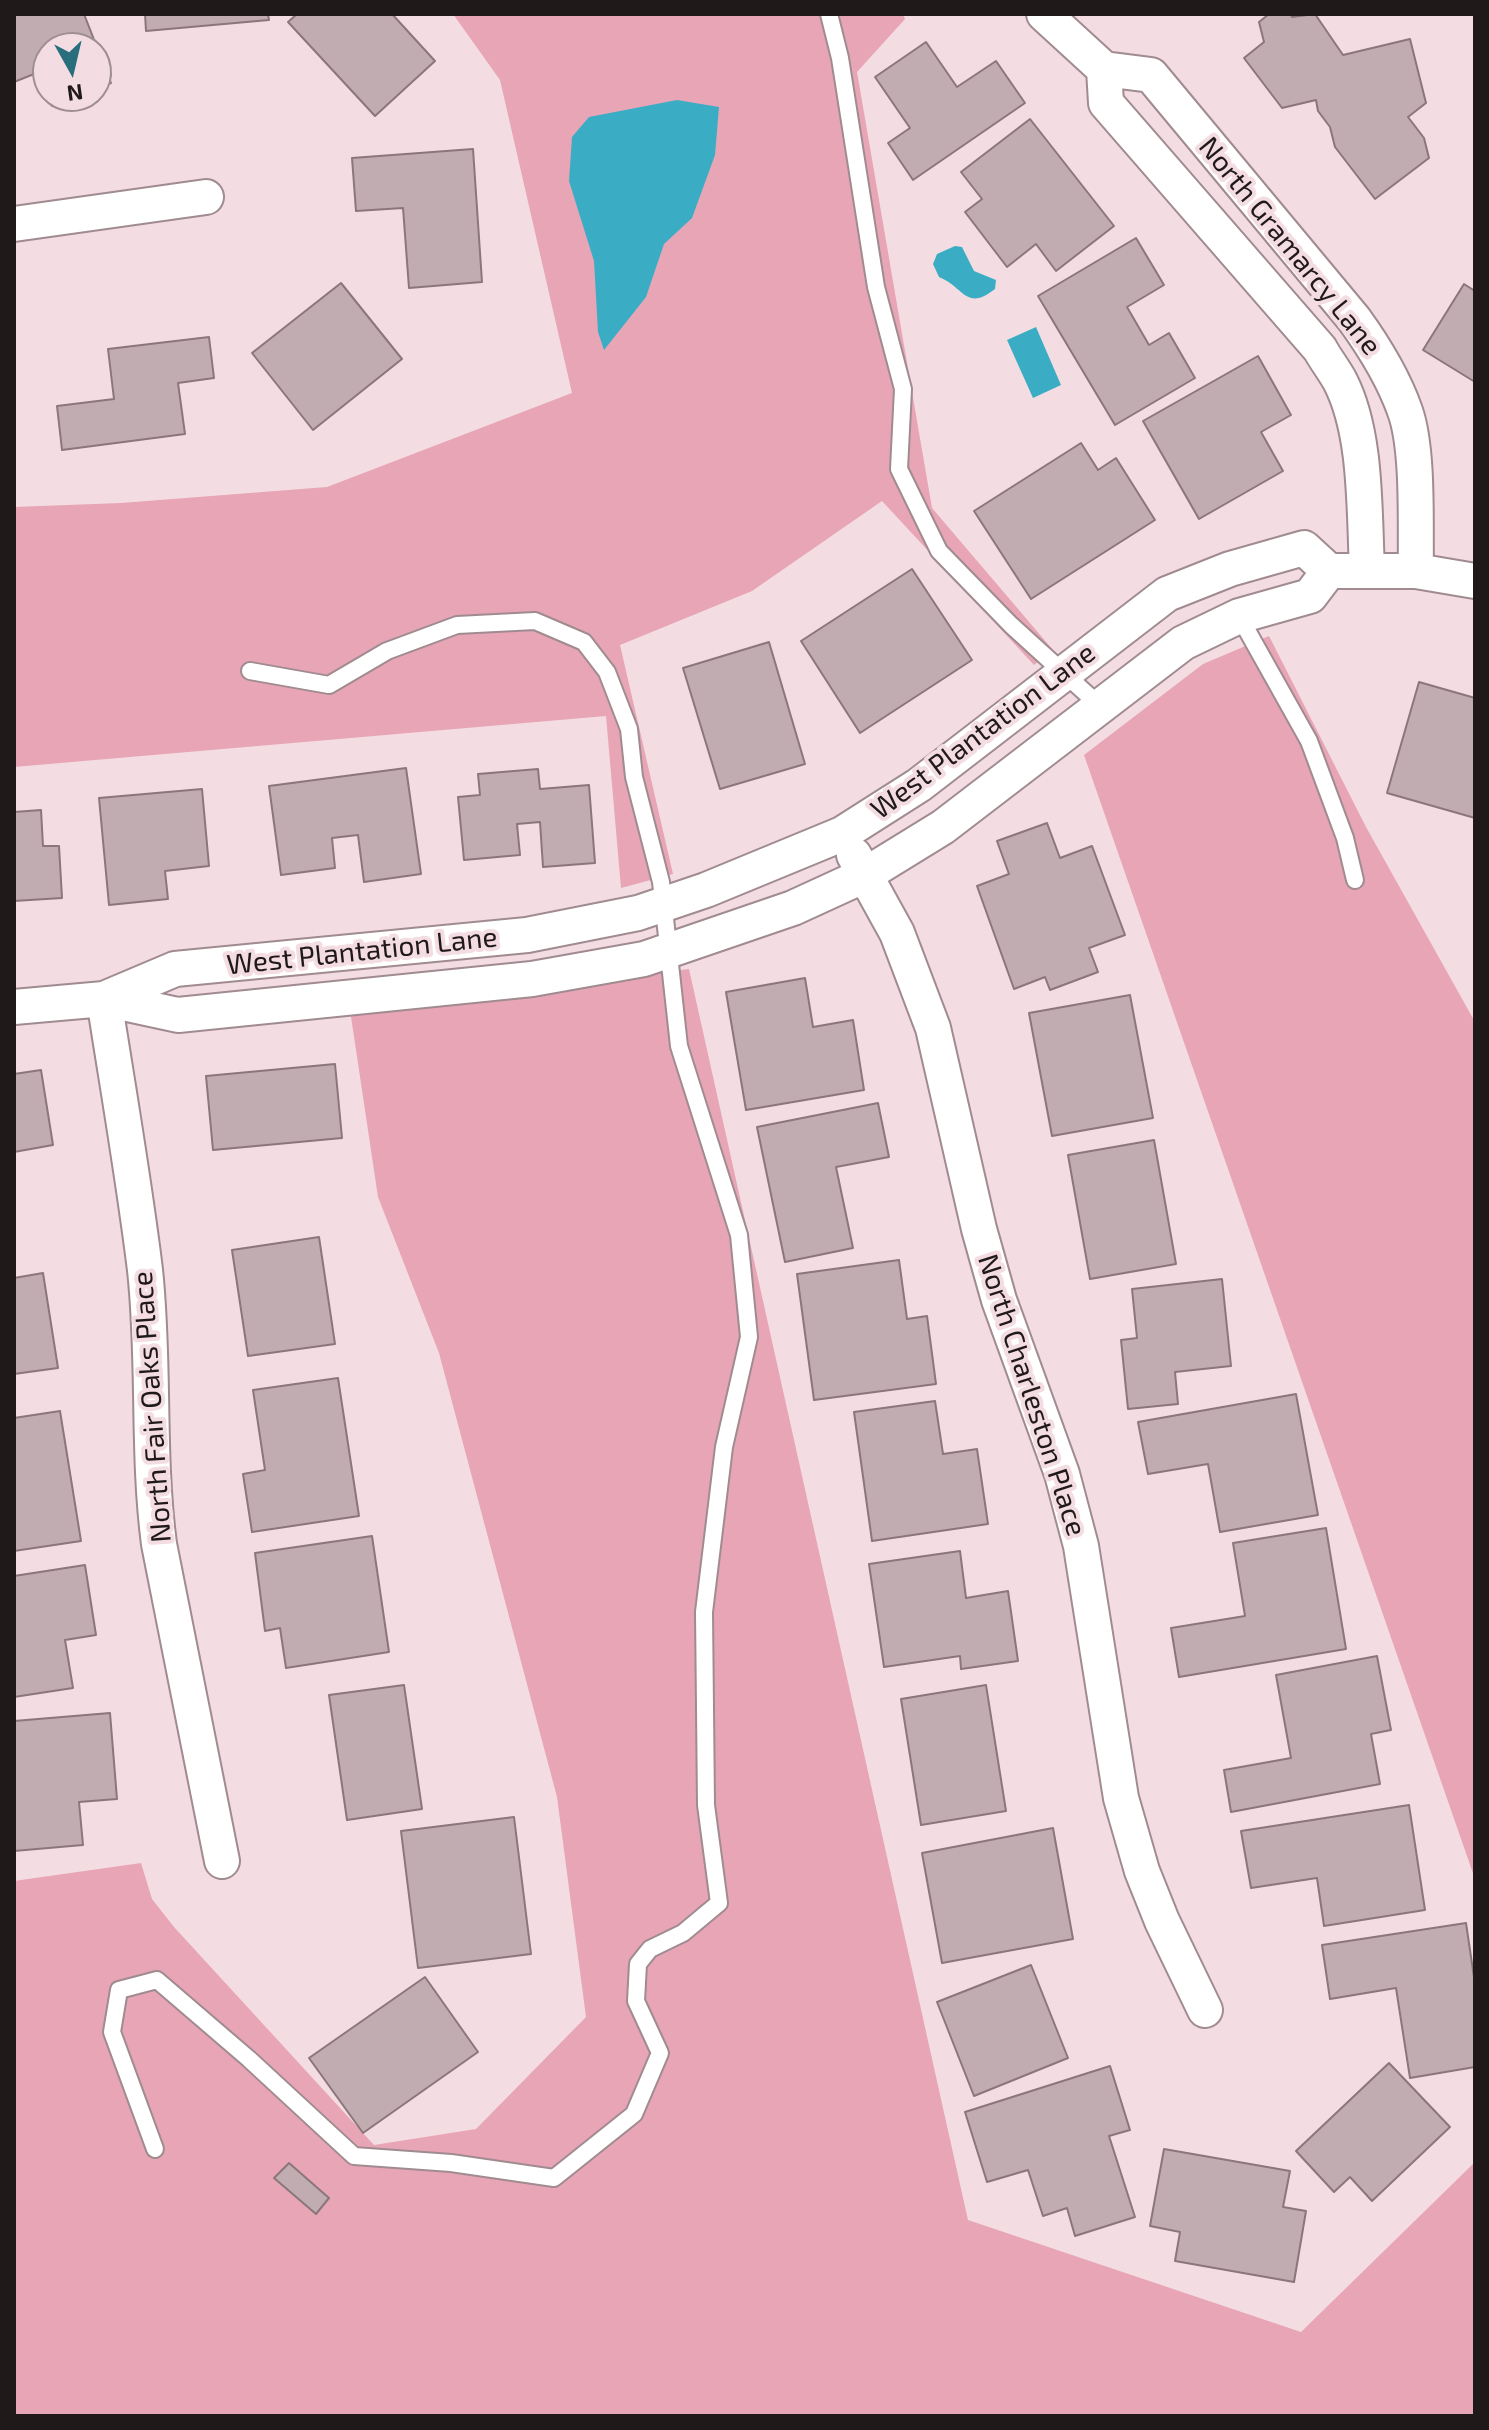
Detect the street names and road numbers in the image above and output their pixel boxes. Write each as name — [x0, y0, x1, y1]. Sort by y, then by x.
street label: North Gramarcy Lane — [1192, 130, 1388, 362]
street label: West Plantation Lane — [864, 636, 1102, 826]
street label: West Plantation Lane — [225, 920, 499, 982]
street label: North Charleston Place — [971, 1250, 1093, 1540]
street label: North Fair Oaks Place — [126, 1270, 178, 1544]

